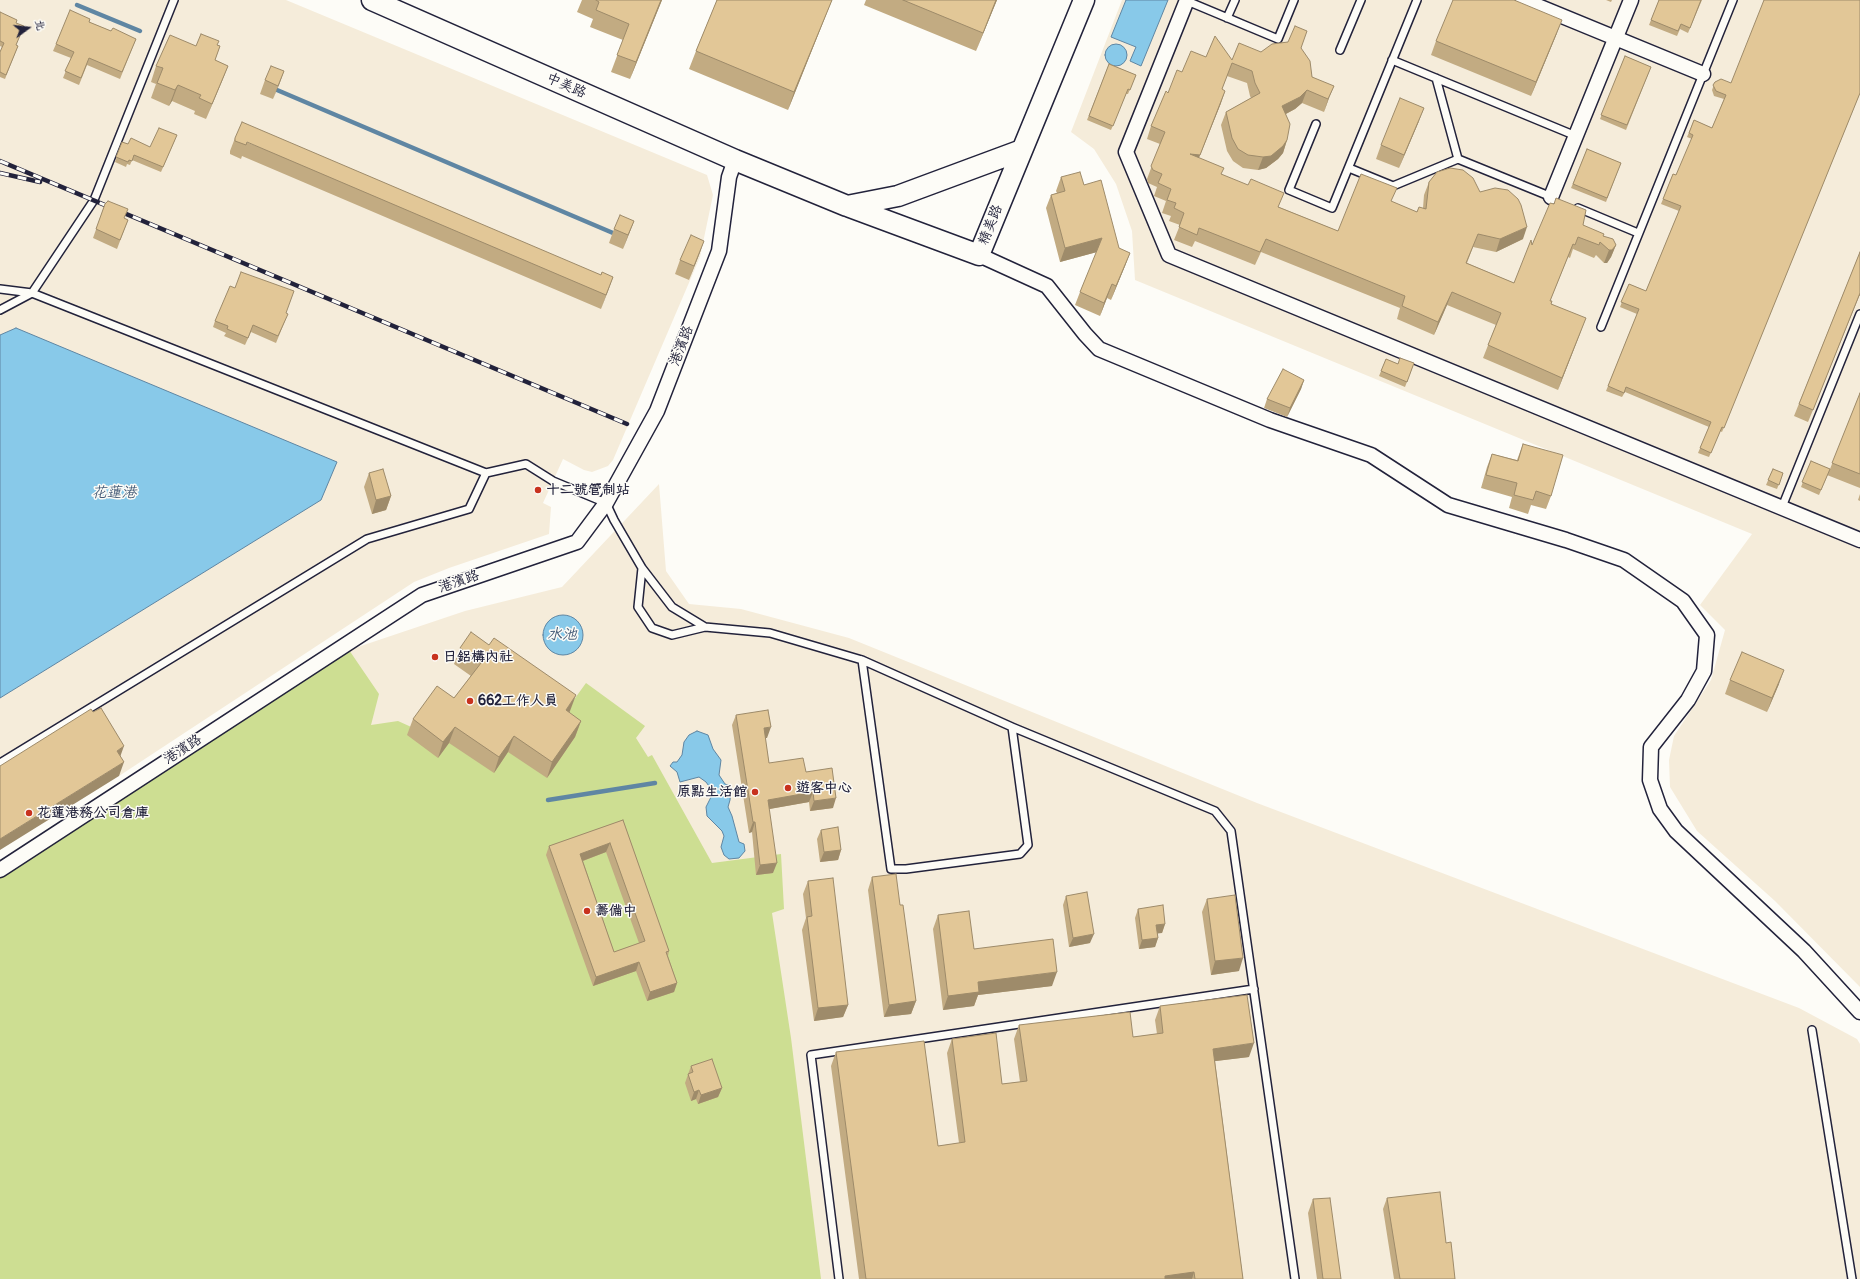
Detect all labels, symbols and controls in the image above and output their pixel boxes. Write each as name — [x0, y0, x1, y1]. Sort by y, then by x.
north arrow — [8, 8, 48, 48]
text: 北 — [32, 18, 48, 32]
street label: 中美路 — [543, 70, 589, 102]
street label: 精美路 — [975, 202, 1007, 248]
street label: 港濱路 — [667, 323, 697, 369]
place label: 十二號管制站 — [546, 482, 630, 498]
water label: 花蓮港 — [92, 484, 136, 502]
marker: 十二號管制站 — [533, 485, 543, 495]
street label: 港濱路 — [436, 567, 482, 597]
water label: 水池 — [547, 626, 577, 644]
place label: 日鋁構內社 — [443, 649, 513, 665]
marker: 日鋁構內社 — [430, 652, 440, 662]
place label: 662工作人員 — [478, 693, 558, 709]
marker: 662工作人員 — [465, 696, 475, 706]
street label: 港濱路 — [161, 732, 205, 768]
place label: 遊客中心 — [796, 780, 852, 796]
marker: 遊客中心 — [783, 783, 793, 793]
place label: 原點生活館 — [677, 784, 747, 800]
marker: 原點生活館 — [750, 787, 760, 797]
place label: 花蓮港務公司倉庫 — [37, 805, 149, 821]
marker: 花蓮港務公司倉庫 — [24, 808, 34, 818]
place label: 籌備中 — [595, 903, 637, 919]
marker: 籌備中 — [582, 906, 592, 916]

